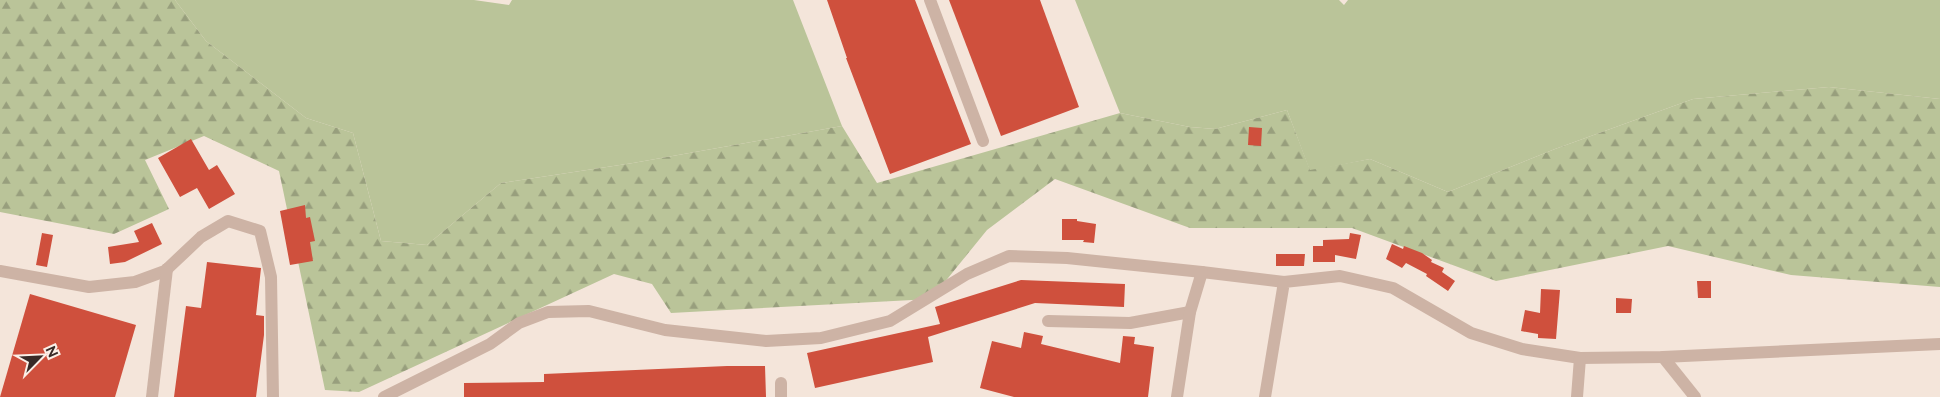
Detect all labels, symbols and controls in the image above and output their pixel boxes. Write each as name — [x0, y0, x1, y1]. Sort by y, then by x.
north arrow — [15, 332, 65, 382]
text: N — [42, 344, 61, 360]

